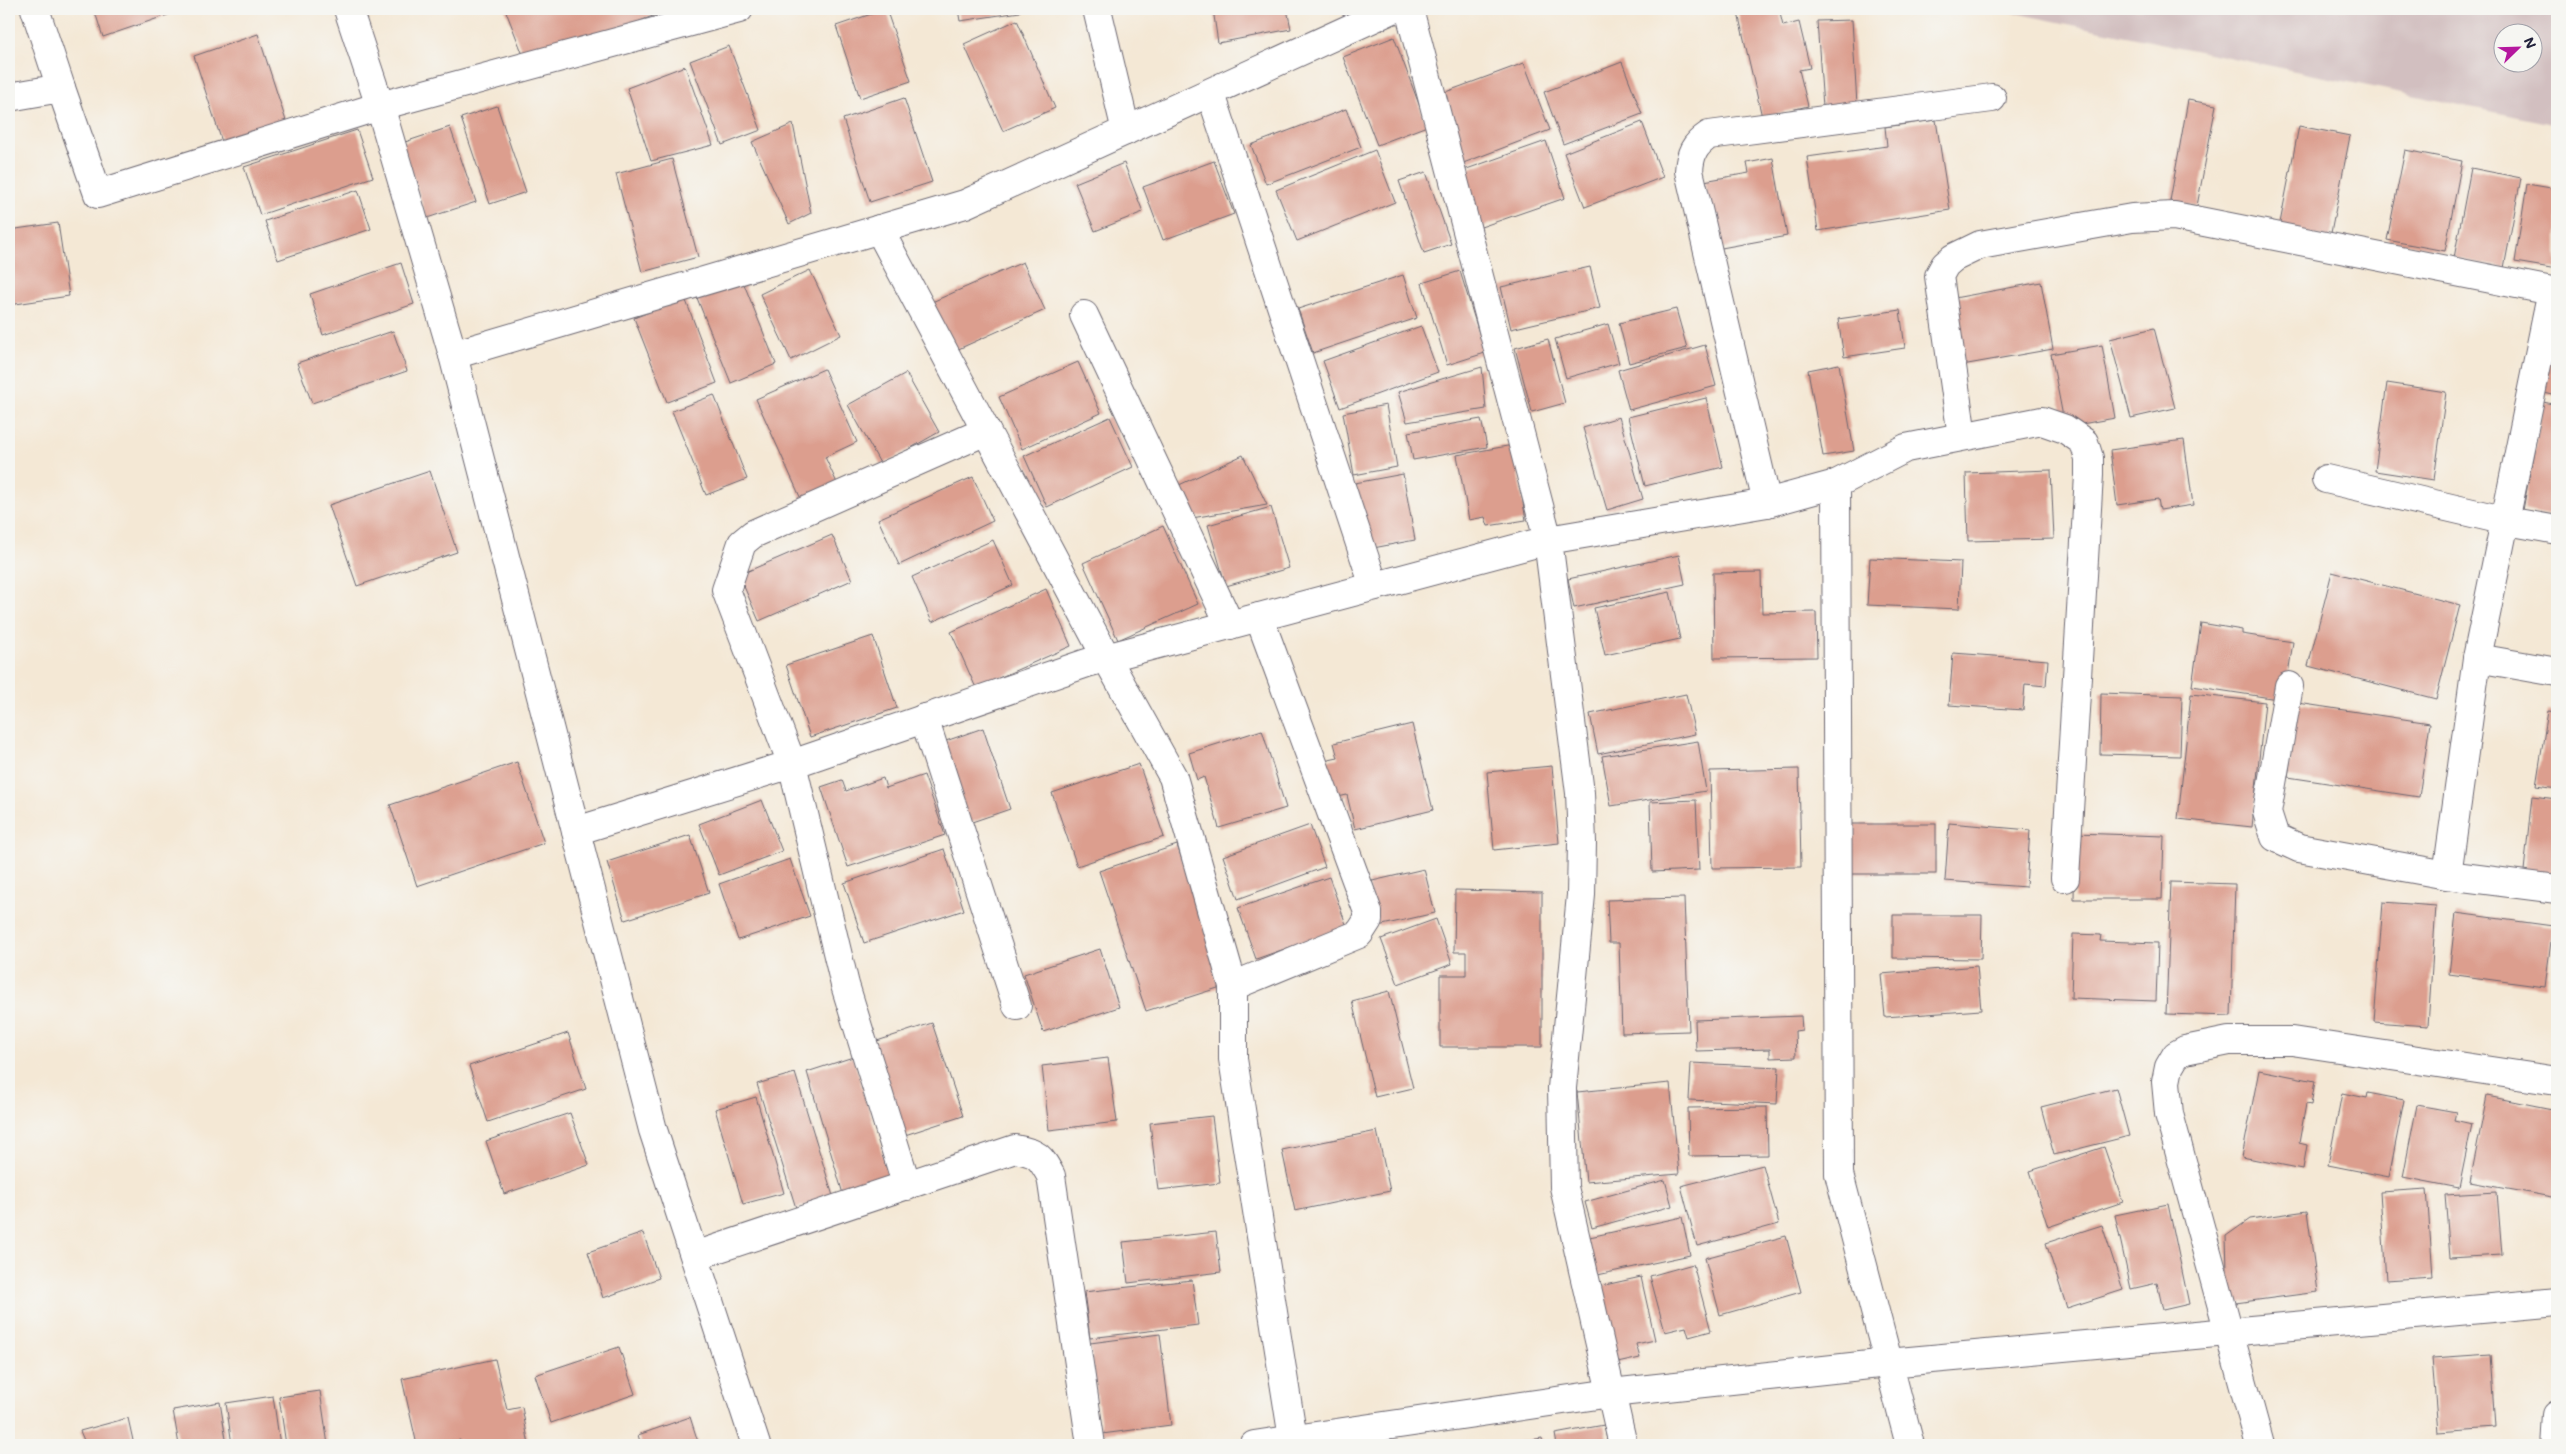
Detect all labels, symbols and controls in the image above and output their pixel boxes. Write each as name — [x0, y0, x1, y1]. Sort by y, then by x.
north arrow — [2494, 22, 2544, 72]
text: N — [2520, 34, 2541, 51]

